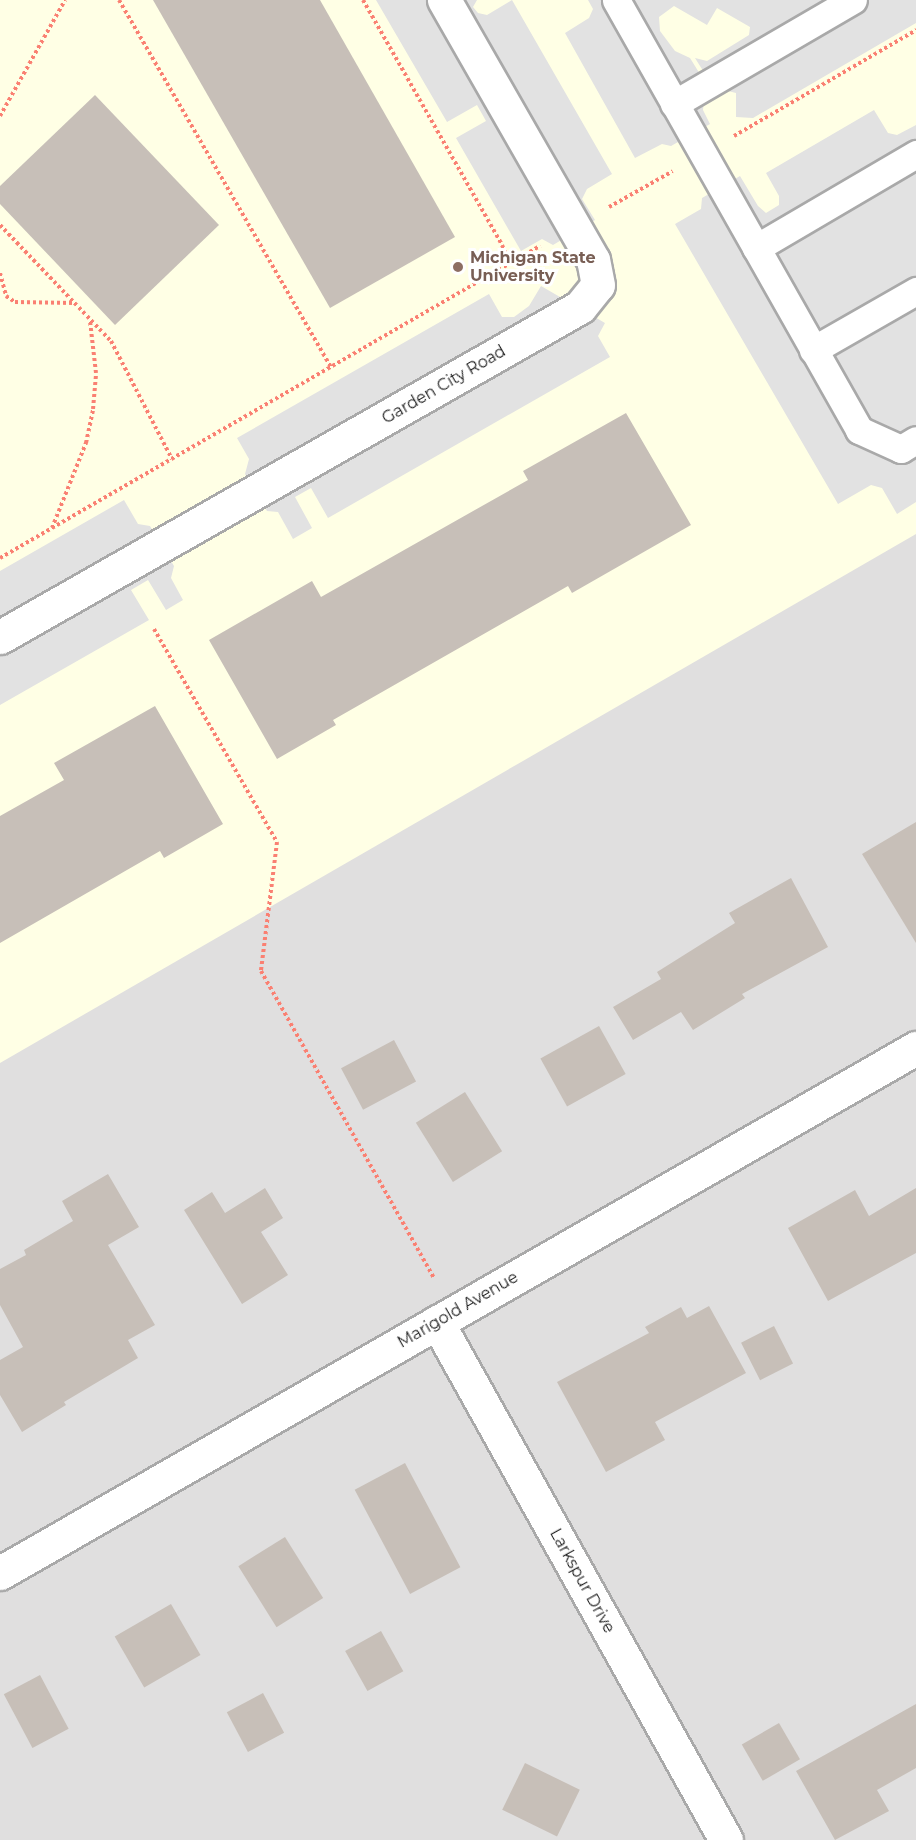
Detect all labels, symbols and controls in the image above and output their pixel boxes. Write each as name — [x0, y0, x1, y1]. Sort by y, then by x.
place label: Michigan State University — [470, 248, 596, 286]
marker: Michigan State University — [451, 260, 465, 274]
street label: Garden City Road — [379, 342, 509, 428]
street label: Marigold Avenue — [394, 1268, 522, 1352]
street label: Larkspur Drive — [545, 1525, 619, 1637]

